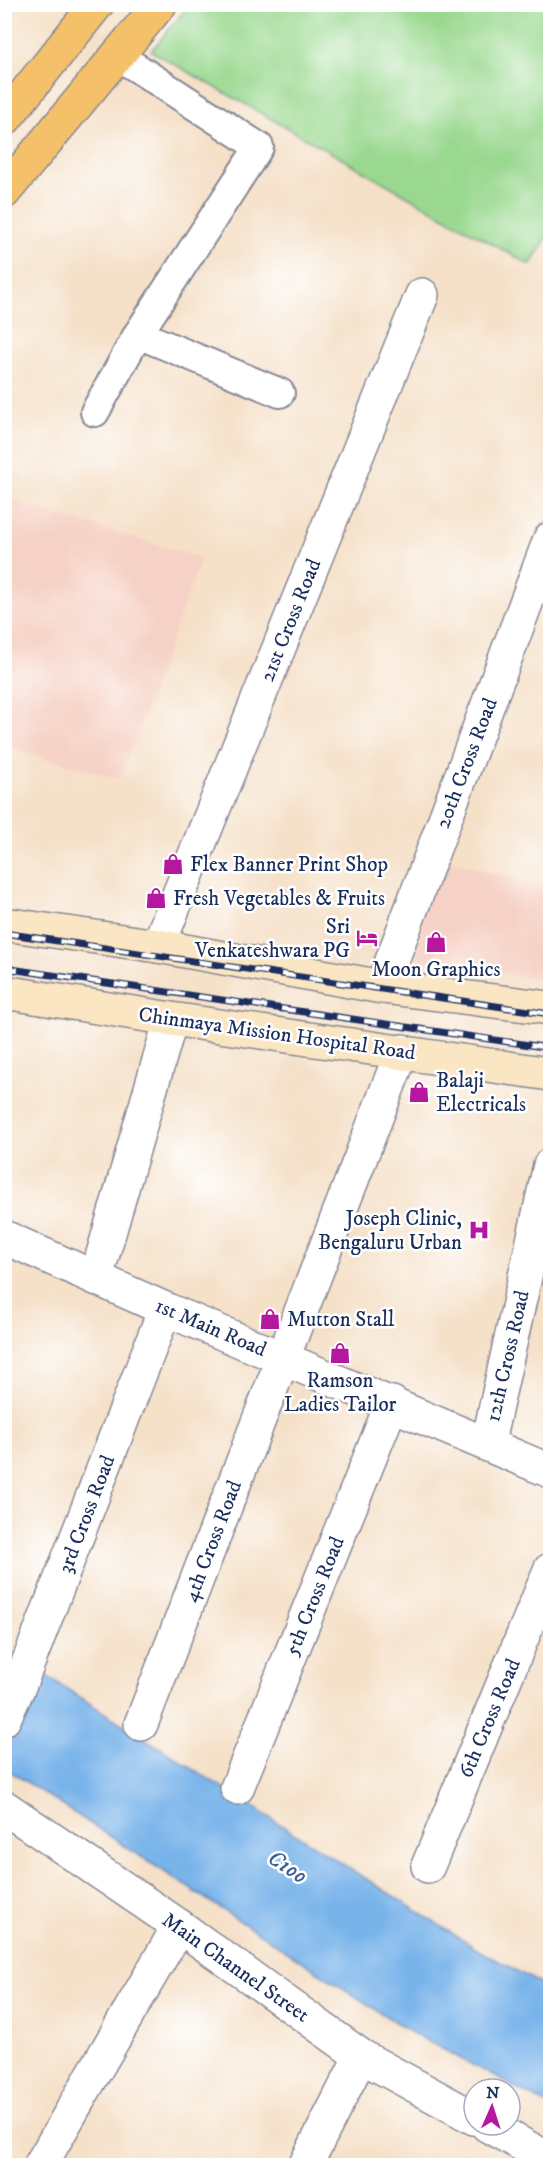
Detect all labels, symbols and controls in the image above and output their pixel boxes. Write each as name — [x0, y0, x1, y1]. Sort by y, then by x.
street label: 21st Cross Road — [254, 555, 328, 686]
street label: 20th Cross Road — [430, 694, 504, 832]
shop icon: Flex Banner Print Shop — [161, 852, 185, 876]
place label: Flex Banner Print Shop — [190, 852, 388, 878]
shop icon: Fresh Vegetables & Fruits — [144, 886, 168, 910]
place label: Fresh Vegetables & Fruits — [173, 886, 385, 912]
place label: Sri Venkateshwara PG — [194, 914, 350, 964]
hotel icon: Sri Venkateshwara PG — [355, 926, 379, 950]
shop icon: Moon Graphics — [424, 930, 448, 954]
place label: Moon Graphics — [371, 957, 501, 983]
street label: Chinmaya Mission Hospital Road — [137, 1002, 418, 1066]
place label: Balaji Electricals — [436, 1068, 526, 1118]
shop icon: Balaji Electricals — [407, 1080, 431, 1104]
place label: Joseph Clinic, Bengaluru Urban — [318, 1206, 462, 1256]
hospital icon: Joseph Clinic, Bengaluru Urban — [467, 1218, 491, 1242]
street label: 12th Cross Road — [480, 1287, 536, 1425]
street label: 1st Main Road — [151, 1293, 271, 1363]
shop icon: Mutton Stall — [258, 1307, 282, 1331]
place label: Mutton Stall — [287, 1307, 395, 1333]
shop icon: Ramson Ladies Tailor — [328, 1341, 352, 1365]
place label: Ramson Ladies Tailor — [284, 1368, 397, 1418]
street label: 3rd Cross Road — [52, 1451, 122, 1577]
street label: 4th Cross Road — [178, 1476, 248, 1606]
street label: 5th Cross Road — [279, 1532, 351, 1660]
street label: 6th Cross Road — [453, 1654, 527, 1782]
water label: C100 — [262, 1844, 312, 1890]
street label: Main Channel Street — [157, 1907, 314, 2029]
north arrow — [462, 2077, 522, 2137]
text: N — [486, 2083, 500, 2103]

